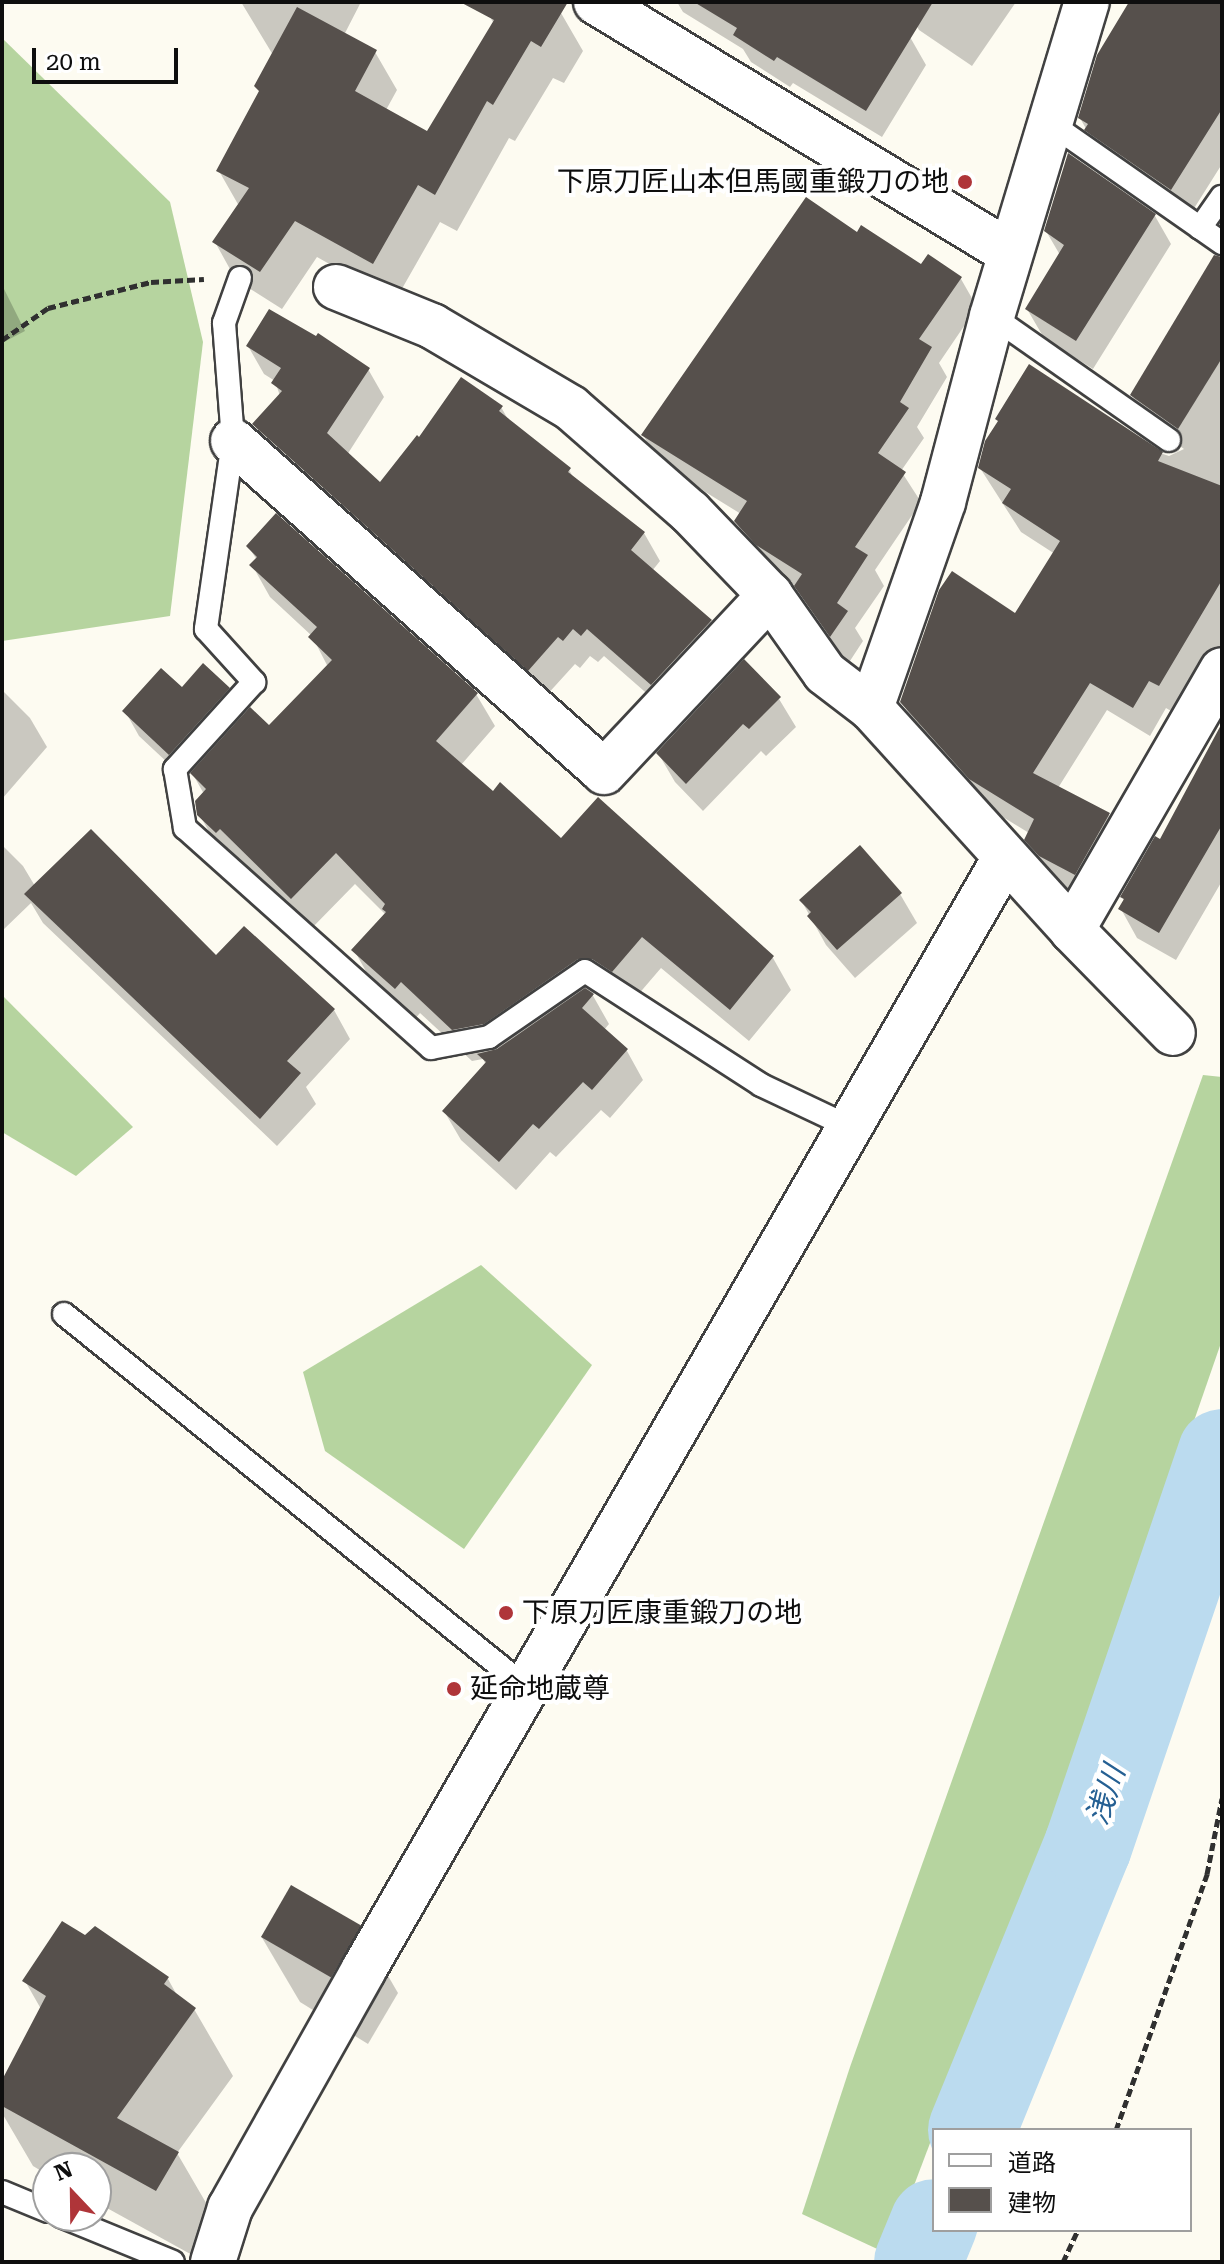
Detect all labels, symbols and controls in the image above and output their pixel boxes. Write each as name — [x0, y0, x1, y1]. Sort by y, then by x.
scale bar — [36, 32, 182, 82]
text: 20 m — [46, 48, 101, 76]
place label: 下原刀匠山本但馬國重鍛刀の地 — [557, 165, 949, 199]
marker: 下原刀匠山本但馬國重鍛刀の地 — [956, 173, 974, 191]
place label: 下原刀匠康重鍛刀の地 — [522, 1596, 802, 1630]
marker: 下原刀匠康重鍛刀の地 — [497, 1604, 515, 1622]
place label: 延命地蔵尊 — [470, 1672, 610, 1706]
marker: 延命地蔵尊 — [445, 1680, 463, 1698]
water label: 浅川 — [1079, 1761, 1133, 1829]
legend — [932, 2128, 1192, 2232]
text: 道路 — [1008, 2149, 1056, 2177]
north arrow — [32, 2152, 112, 2232]
text: N — [51, 2156, 76, 2186]
text: 建物 — [1008, 2189, 1056, 2217]

